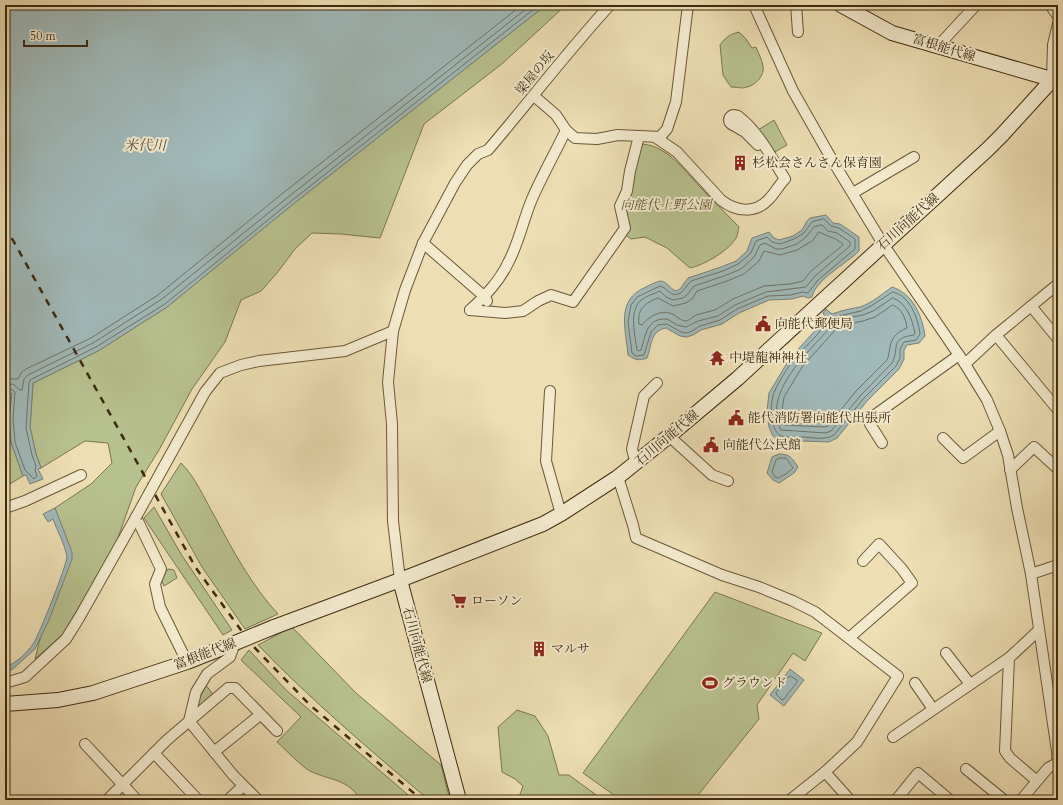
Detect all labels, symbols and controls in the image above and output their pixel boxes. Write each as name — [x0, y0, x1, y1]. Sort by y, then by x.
scale bar — [24, 22, 87, 48]
text: 50 m — [30, 28, 57, 44]
street label: 富根能代線 — [910, 30, 978, 66]
street label: 梁屋の坂 — [512, 47, 558, 99]
water label: 米代川 — [124, 136, 168, 155]
building icon: 杉松会さんさん保育園 — [731, 154, 749, 172]
place label: 杉松会さんさん保育園 — [752, 154, 882, 172]
street label: 石川向能代線 — [873, 189, 943, 255]
park label: 向能代上野公園 — [620, 196, 713, 214]
public building icon: 向能代郵便局 — [754, 315, 772, 333]
place label: 向能代郵便局 — [775, 315, 853, 333]
temple icon: 中堤龍神神社 — [708, 349, 726, 367]
place label: 中堤龍神神社 — [729, 349, 807, 367]
street label: 石川向能代線 — [631, 406, 703, 470]
public building icon: 能代消防署向能代出張所 — [727, 409, 745, 427]
place label: 能代消防署向能代出張所 — [748, 409, 891, 427]
public building icon: 向能代公民館 — [702, 436, 720, 454]
place label: 向能代公民館 — [723, 436, 801, 454]
supermarket icon: ローソン — [450, 592, 468, 610]
place label: ローソン — [471, 592, 522, 610]
street label: 石川向能代線 — [398, 605, 436, 685]
street label: 富根能代線 — [171, 634, 239, 674]
building icon: マルサ — [530, 640, 548, 658]
place label: マルサ — [551, 640, 590, 658]
sports icon: グラウンド — [701, 674, 719, 692]
place label: グラウンド — [722, 674, 787, 692]

